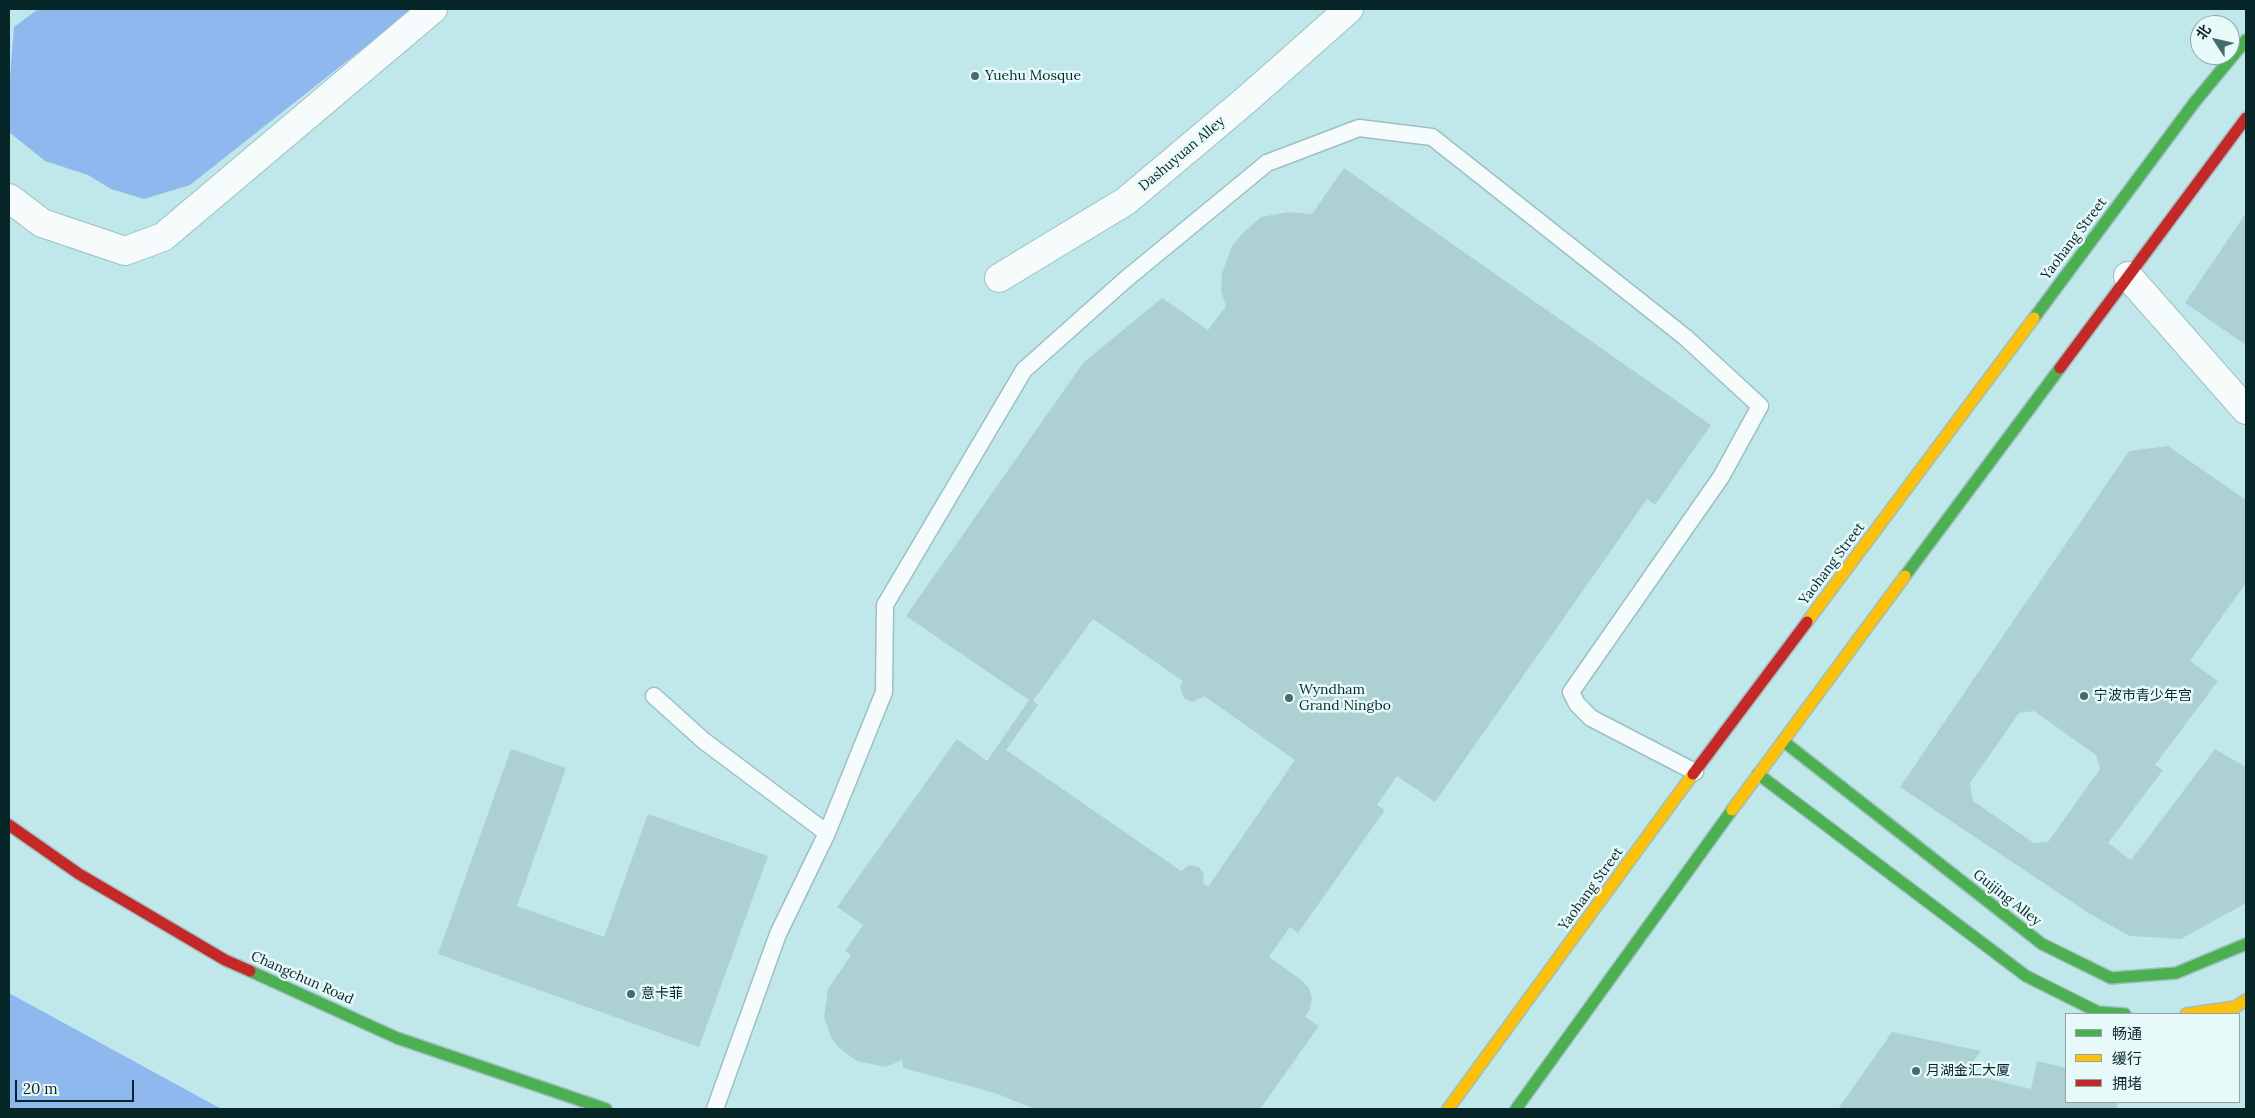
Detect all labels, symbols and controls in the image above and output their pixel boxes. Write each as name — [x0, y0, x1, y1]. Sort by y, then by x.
north arrow — [2190, 15, 2240, 65]
text: 北 — [2192, 21, 2215, 43]
place label: Yuehu Mosque — [985, 68, 1081, 84]
marker: Yuehu Mosque — [969, 70, 981, 82]
street label: Dashuyuan Alley — [1136, 113, 1228, 195]
street label: Yaohang Street — [2038, 194, 2110, 284]
street label: Yaohang Street — [1796, 519, 1868, 609]
place label: Wyndham Grand Ningbo — [1299, 682, 1391, 714]
place label: 宁波市青少年宫 — [2094, 688, 2192, 704]
marker: 宁波市青少年宫 — [2078, 690, 2090, 702]
marker: Wyndham Grand Ningbo — [1283, 692, 1295, 704]
street label: Yaohang Street — [1555, 844, 1627, 934]
street label: Guijing Alley — [1970, 866, 2044, 930]
street label: Changchun Road — [248, 948, 356, 1008]
place label: 意卡菲 — [641, 986, 683, 1002]
marker: 意卡菲 — [625, 988, 637, 1000]
legend — [2065, 1013, 2240, 1103]
text: 畅通 — [2112, 1024, 2142, 1043]
text: 缓行 — [2112, 1049, 2142, 1068]
place label: 月湖金汇大厦 — [1926, 1063, 2010, 1079]
marker: 月湖金汇大厦 — [1910, 1065, 1922, 1077]
scale bar — [18, 1070, 136, 1102]
text: 拥堵 — [2112, 1074, 2142, 1093]
text: 20 m — [23, 1079, 58, 1098]

